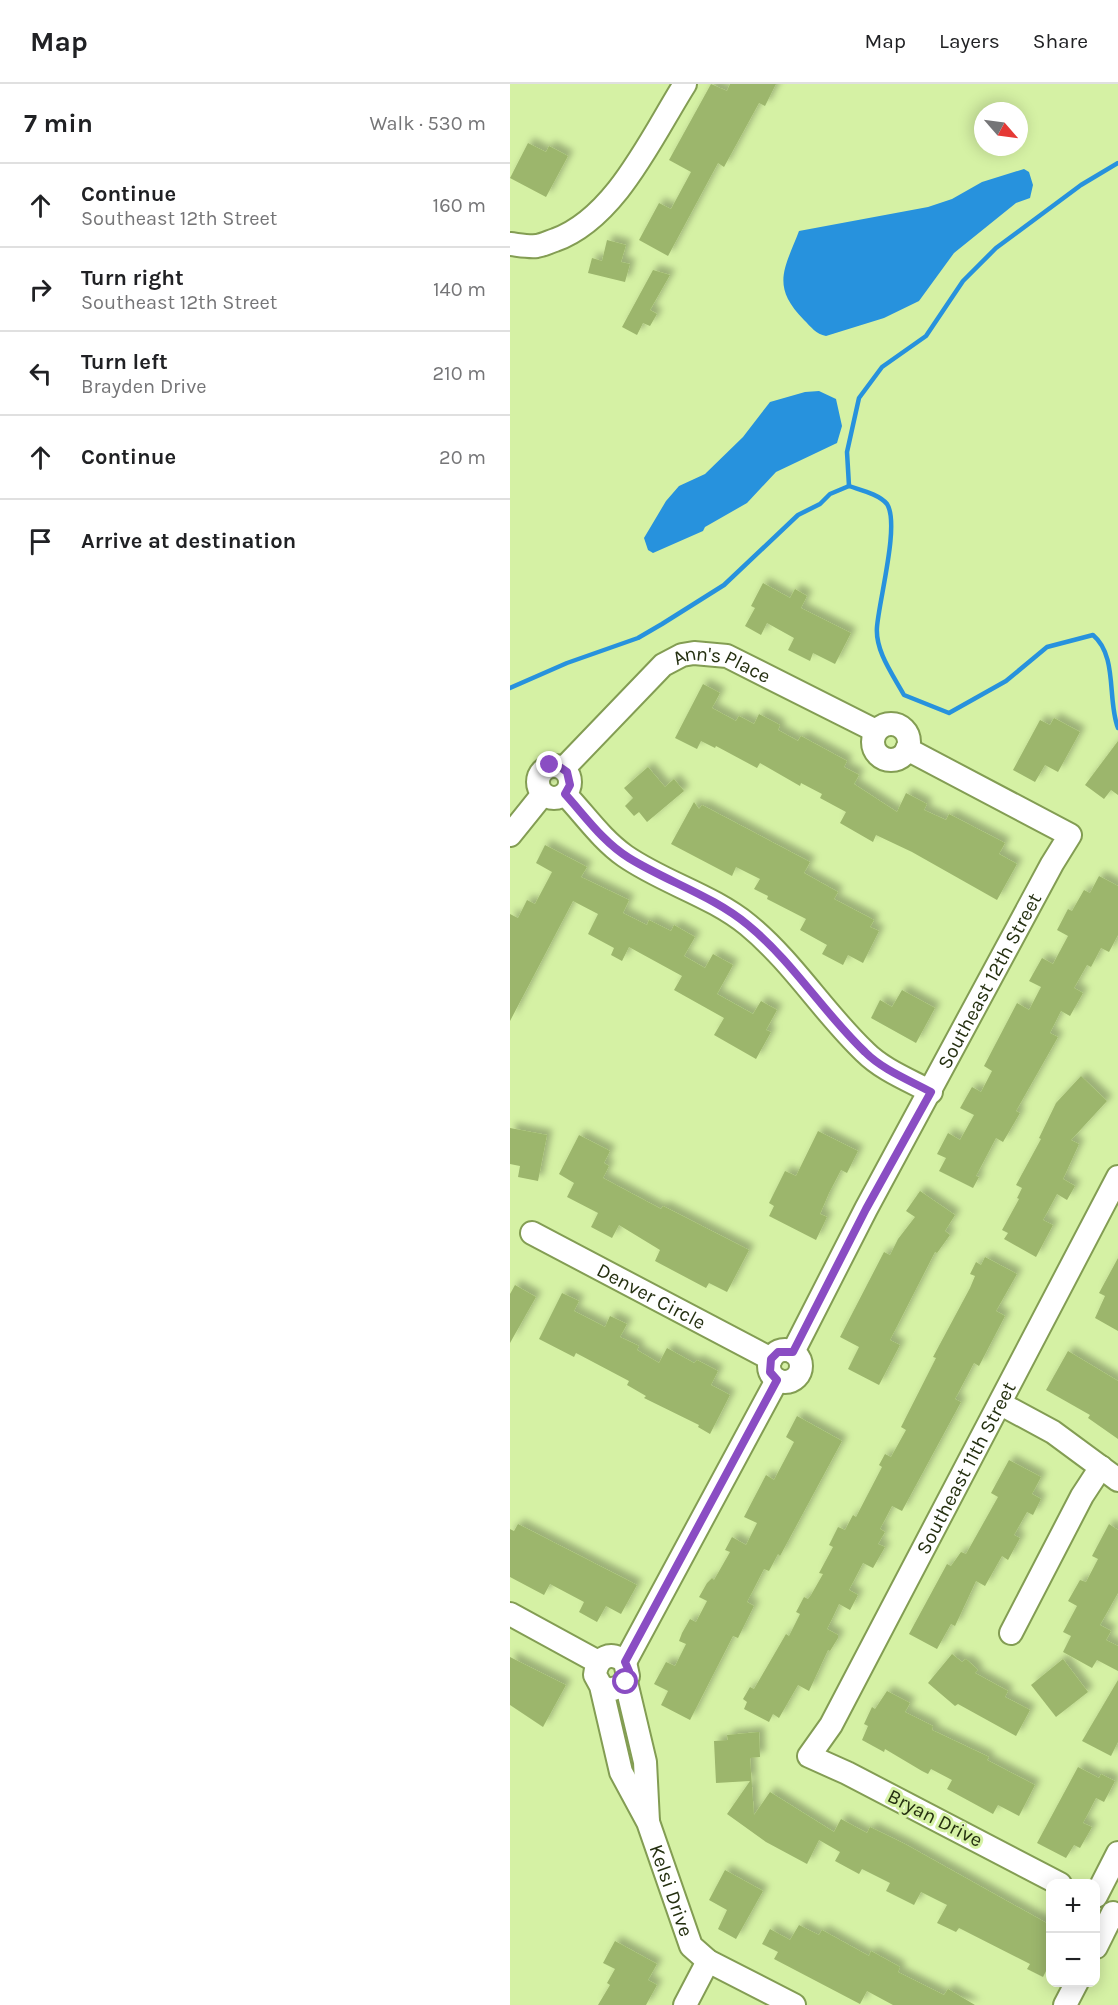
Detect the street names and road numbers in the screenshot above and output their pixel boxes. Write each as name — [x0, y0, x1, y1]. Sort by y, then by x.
street label: Ann's Place — [668, 641, 774, 688]
street label: Southeast 12th Street — [932, 888, 1046, 1073]
street label: Denver Circle — [593, 1258, 710, 1334]
street label: Southeast 11th Street — [911, 1377, 1020, 1558]
street label: Bryan Drive — [884, 1784, 986, 1852]
street label: Kelsi Drive — [645, 1841, 698, 1939]

